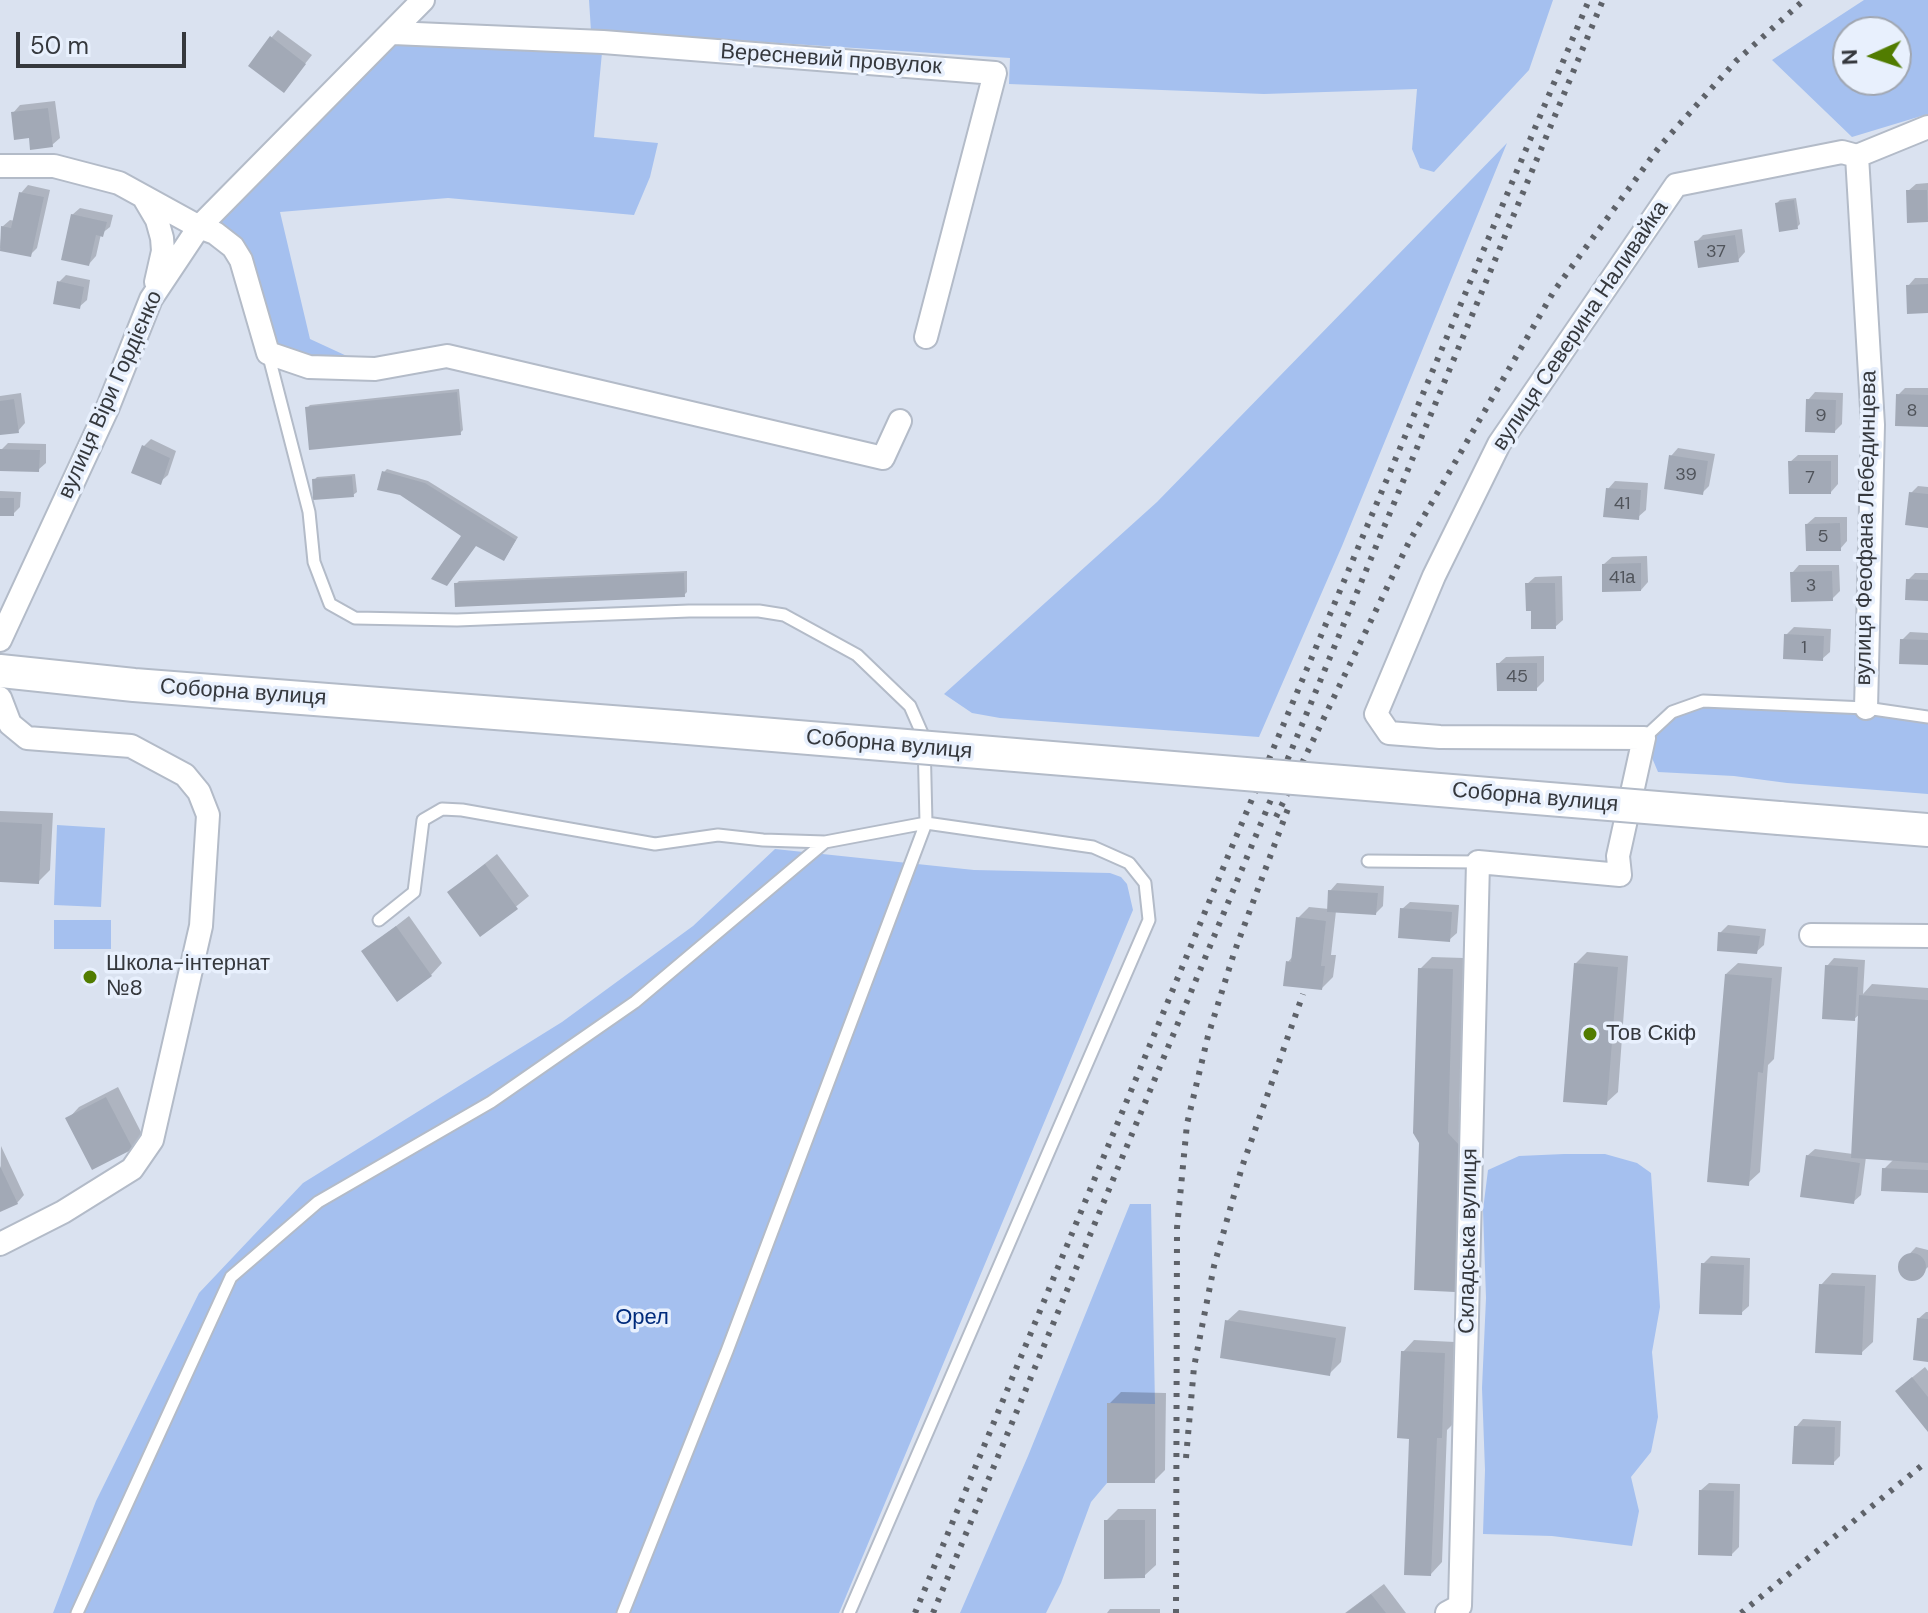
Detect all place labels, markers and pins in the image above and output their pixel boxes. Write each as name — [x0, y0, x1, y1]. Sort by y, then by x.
place label: Школа-інтернат №8 — [106, 951, 270, 1002]
marker: Школа-інтернат №8 — [81, 968, 99, 986]
place label: Тов Скіф — [1606, 1021, 1696, 1047]
marker: Тов Скіф — [1581, 1025, 1599, 1043]

